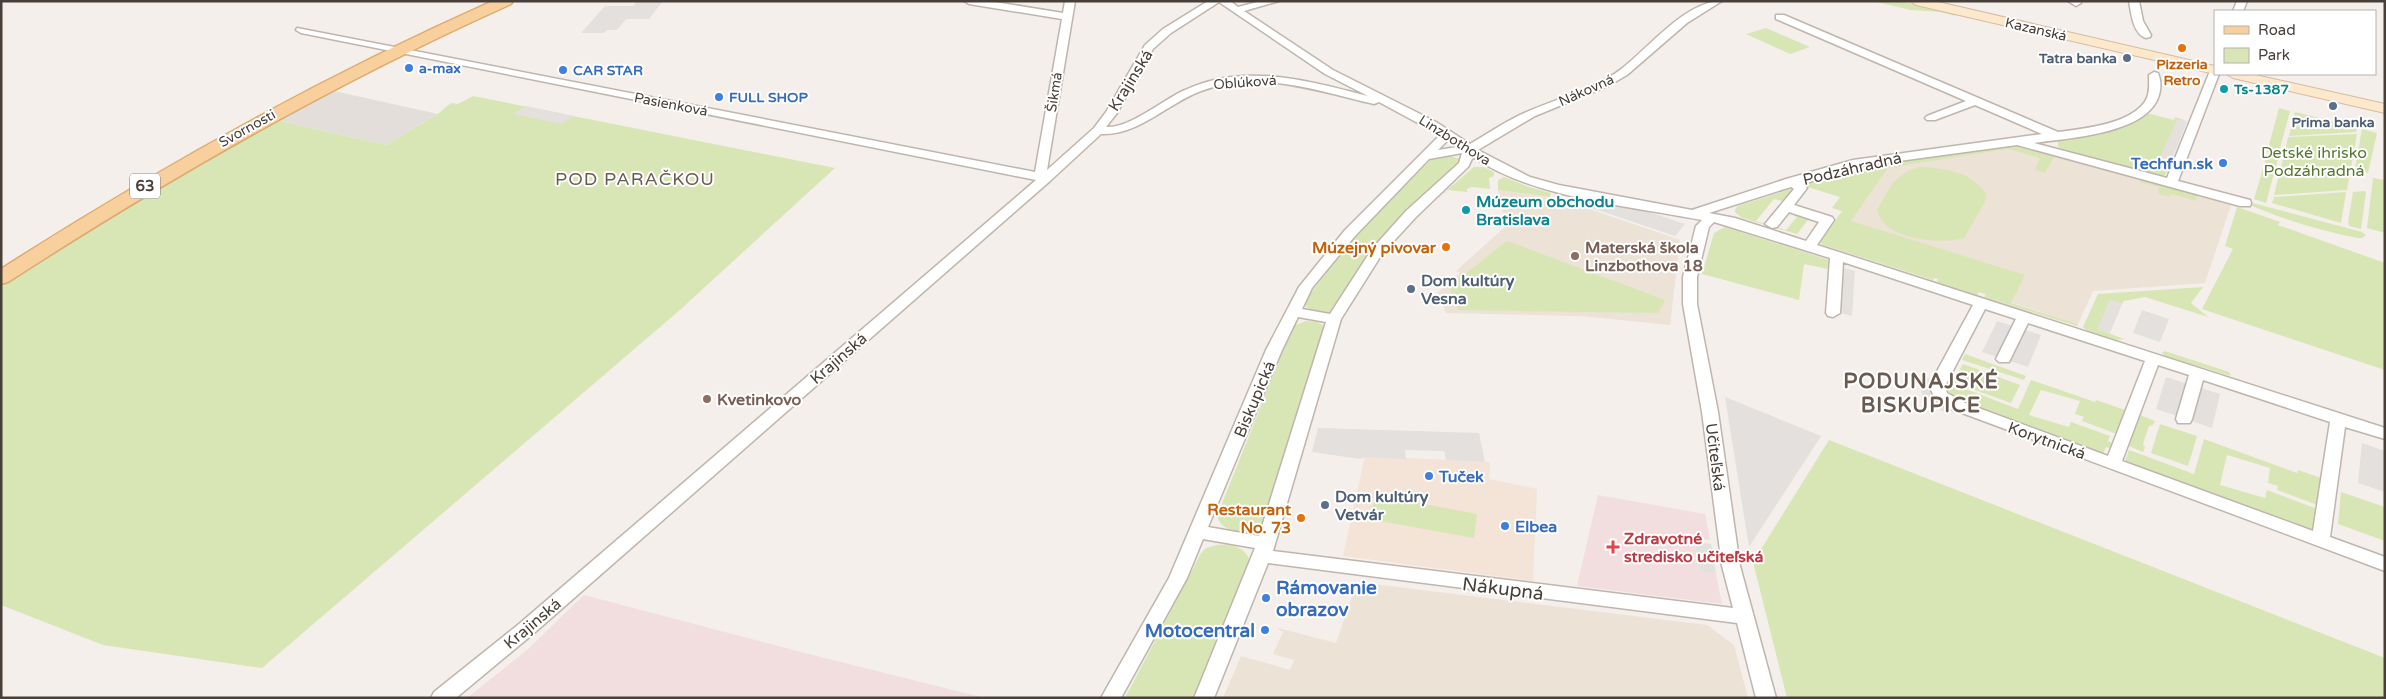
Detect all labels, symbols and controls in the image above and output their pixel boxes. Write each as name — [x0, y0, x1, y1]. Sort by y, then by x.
legend — [2214, 10, 2376, 75]
street label: Kazanská — [2003, 14, 2068, 45]
text: Road — [2258, 21, 2296, 39]
marker: Pizzeria Retro — [2176, 42, 2188, 54]
street label: Krajinská — [1104, 46, 1158, 115]
text: Park — [2258, 46, 2290, 64]
place label: Tatra banka — [2038, 50, 2117, 67]
marker: Tatra banka — [2121, 52, 2133, 64]
place label: Pizzeria Retro — [2156, 56, 2208, 89]
place label: a-max — [419, 60, 461, 77]
marker: a-max — [403, 62, 415, 74]
place label: CAR STAR — [573, 62, 643, 79]
marker: CAR STAR — [557, 64, 569, 76]
street label: Šikmá — [1043, 71, 1066, 113]
street label: Nákovná — [1556, 71, 1617, 110]
street label: Oblúková — [1213, 72, 1277, 93]
place label: Ts-1387 — [2233, 81, 2289, 98]
marker: Ts-1387 — [2218, 83, 2230, 95]
street label: Pasienková — [633, 89, 709, 120]
place label: FULL SHOP — [729, 89, 808, 106]
marker: FULL SHOP — [713, 91, 725, 103]
marker: Prima banka — [2327, 100, 2339, 112]
street label: Svornosti — [216, 106, 278, 151]
street label: Linzbothova — [1416, 112, 1494, 169]
place label: Prima banka — [2291, 114, 2375, 131]
park label: Detské ihrisko Podzáhradná — [2261, 143, 2367, 181]
street label: Podzáhradná — [1801, 148, 1904, 190]
place label: Techfun.sk — [2130, 154, 2213, 174]
marker: Techfun.sk — [2217, 157, 2229, 169]
district label: POD PARAČKOU — [555, 168, 715, 190]
road number: 63 — [130, 174, 160, 198]
place label: Múzeum obchodu Bratislava — [1476, 192, 1614, 230]
marker: Múzeum obchodu Bratislava — [1460, 204, 1472, 216]
place label: Múzejný pivovar — [1312, 238, 1437, 258]
place label: Materská škola Linzbothova 18 — [1585, 238, 1703, 276]
marker: Múzejný pivovar — [1440, 241, 1452, 253]
marker: Materská škola Linzbothova 18 — [1569, 250, 1581, 262]
place label: Dom kultúry Vesna — [1421, 271, 1515, 309]
marker: Dom kultúry Vesna — [1405, 283, 1417, 295]
street label: Krajinská — [806, 329, 871, 389]
street label: Biskupická — [1230, 358, 1280, 441]
district label: PODUNAJSKÉ BISKUPICE — [1843, 368, 1999, 418]
place label: Kvetinkovo — [717, 390, 802, 410]
marker: Kvetinkovo — [701, 393, 713, 405]
street label: Korytnická — [2005, 418, 2088, 464]
street label: Učiteľská — [1701, 422, 1729, 492]
place label: Tuček — [1438, 467, 1484, 487]
marker: Tuček — [1423, 470, 1435, 482]
place label: Dom kultúry Vetvár — [1335, 487, 1429, 525]
marker: Dom kultúry Vetvár — [1319, 499, 1331, 511]
place label: Restaurant No. 73 — [1207, 500, 1292, 538]
marker: Restaurant No. 73 — [1295, 512, 1307, 524]
place label: Elbea — [1515, 517, 1557, 537]
marker: Elbea — [1499, 520, 1511, 532]
place label: Zdravotné stredisko učiteľská — [1624, 529, 1763, 567]
marker: Zdravotné stredisko učiteľská — [1606, 540, 1620, 554]
street label: Nákupná — [1461, 573, 1545, 605]
place label: Rámovanie obrazov — [1276, 577, 1377, 621]
marker: Rámovanie obrazov — [1260, 592, 1272, 604]
street label: Krajinská — [500, 594, 565, 654]
place label: Motocentral — [1145, 620, 1255, 642]
marker: Motocentral — [1259, 624, 1271, 636]

